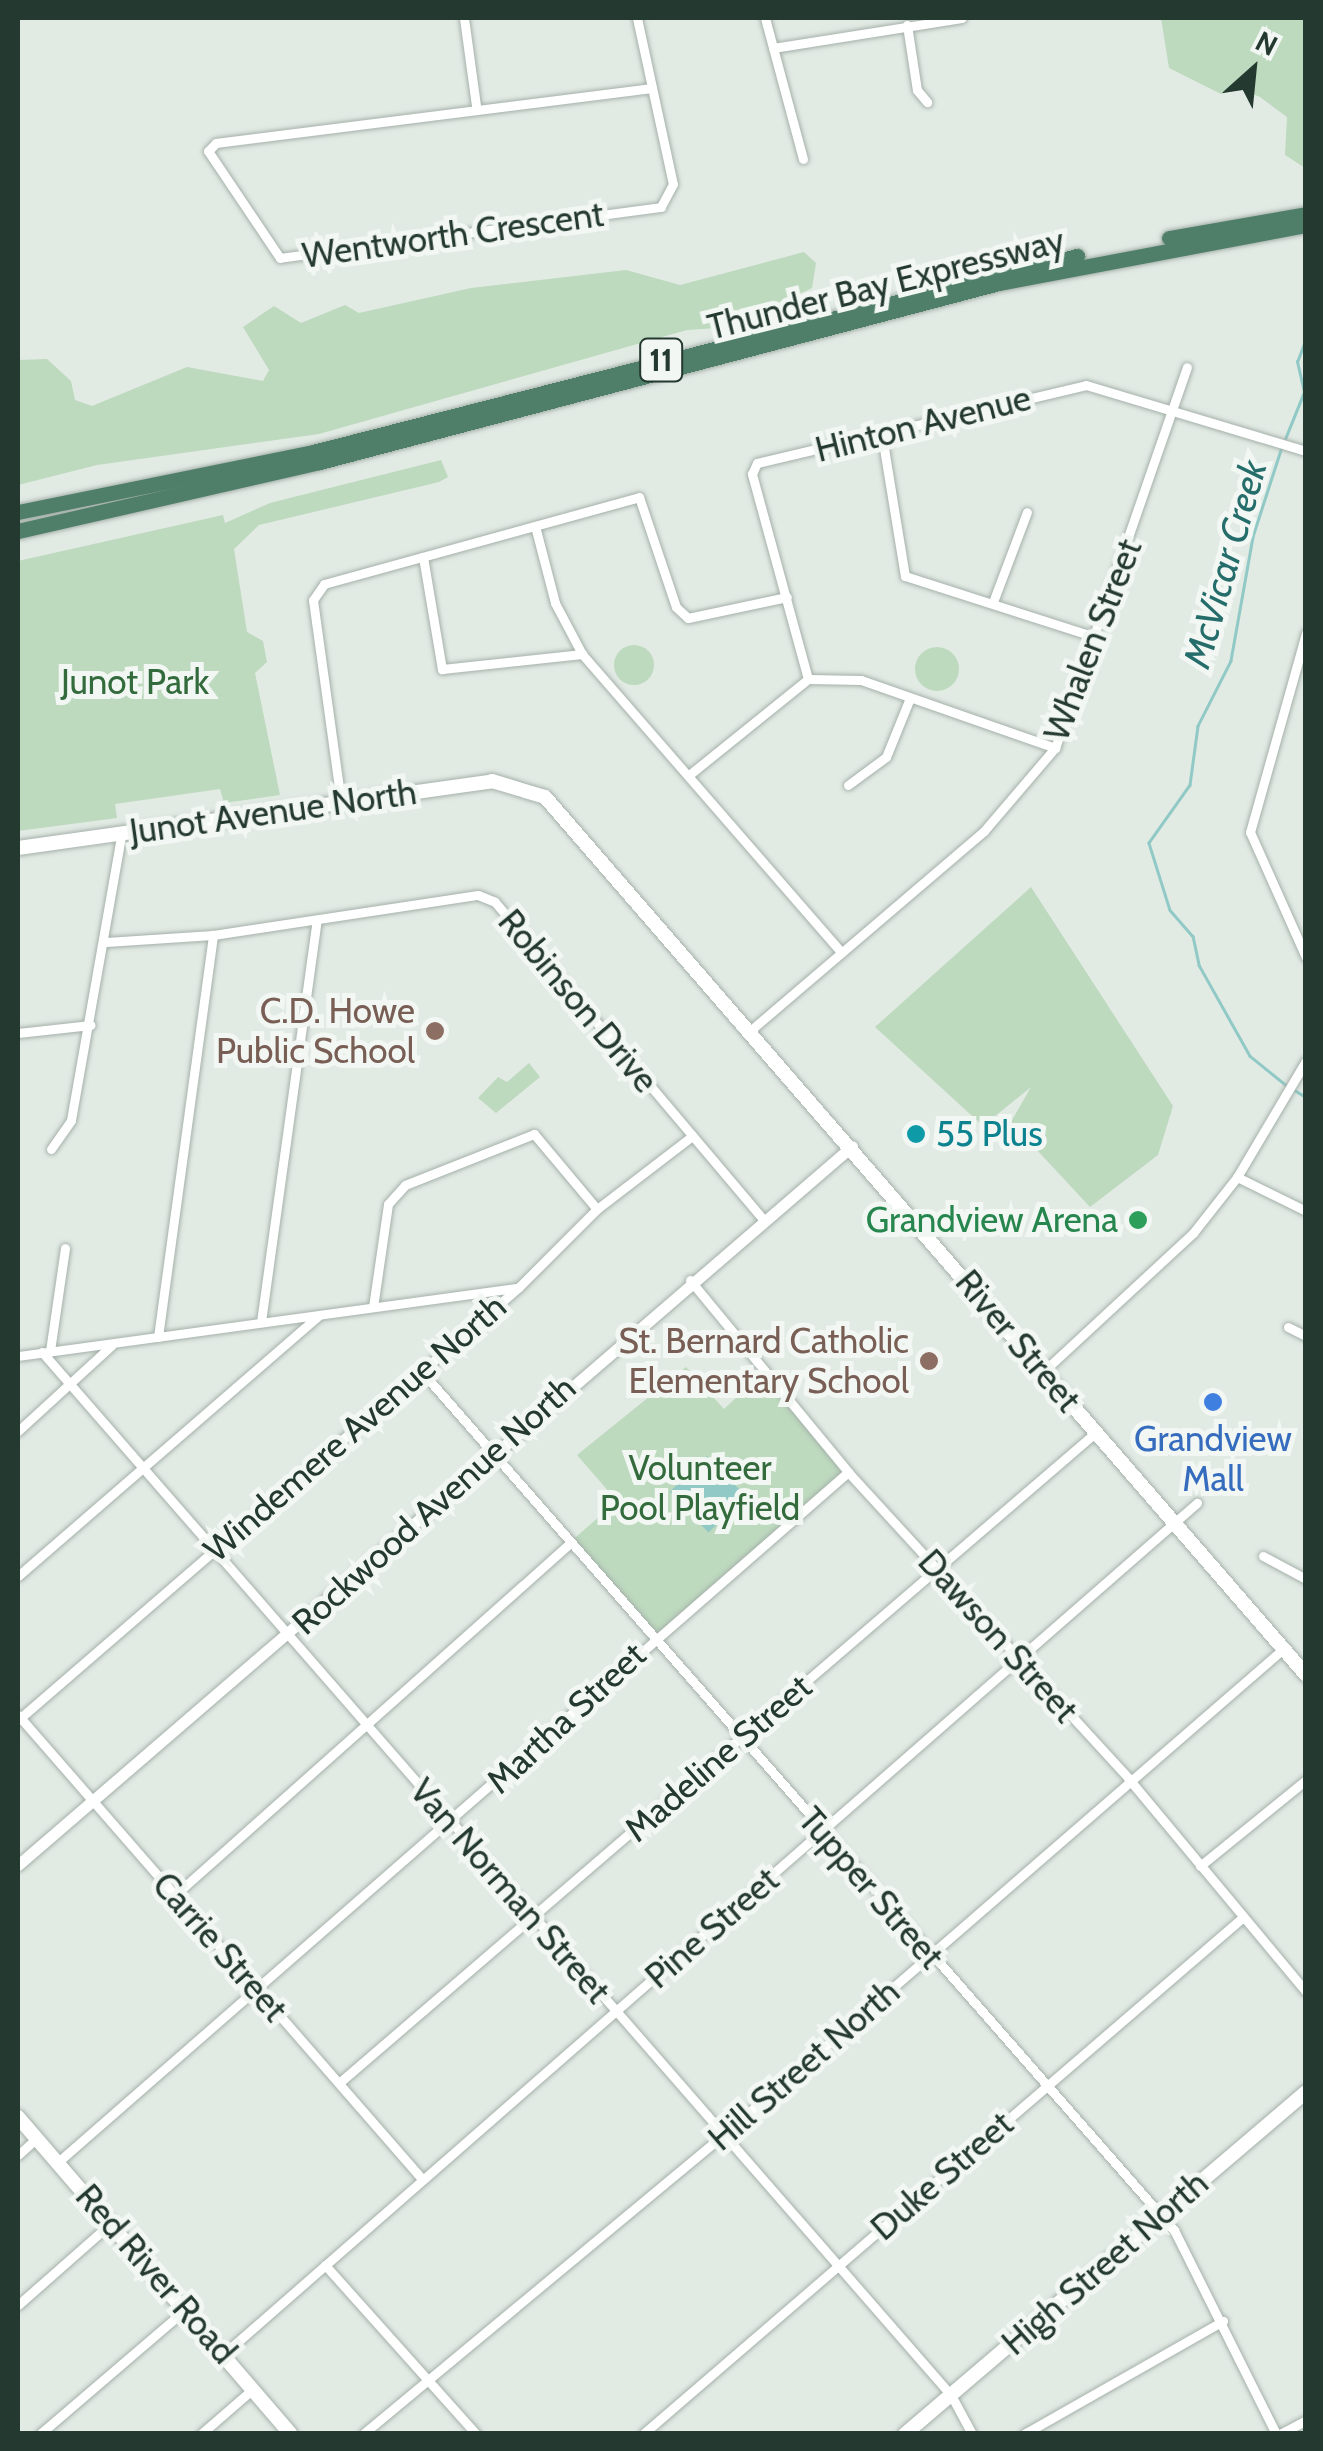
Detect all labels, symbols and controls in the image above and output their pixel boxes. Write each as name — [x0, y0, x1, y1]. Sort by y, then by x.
north arrow — [1203, 20, 1303, 120]
text: N — [1250, 24, 1283, 63]
street label: Wentworth Crescent — [300, 193, 606, 277]
street label: Thunder Bay Expressway — [703, 219, 1069, 349]
road number: 11 — [638, 333, 684, 387]
street label: Hinton Avenue — [811, 377, 1035, 471]
water label: McVicar Creek — [1174, 455, 1276, 673]
street label: Whalen Street — [1035, 533, 1151, 747]
park label: Junot Park — [61, 661, 209, 703]
street label: Junot Avenue North — [127, 771, 419, 853]
street label: Robinson Drive — [489, 901, 667, 1101]
place label: C.D. Howe Public School — [216, 990, 415, 1072]
marker: C.D. Howe Public School — [424, 1020, 446, 1042]
place label: 55 Plus — [936, 1113, 1043, 1155]
marker: 55 Plus — [905, 1123, 927, 1145]
place label: Grandview Arena — [866, 1199, 1118, 1241]
marker: Grandview Arena — [1127, 1209, 1149, 1231]
street label: River Street — [947, 1262, 1089, 1420]
street label: Windemere Avenue North — [195, 1285, 515, 1571]
place label: St. Bernard Catholic Elementary School — [618, 1320, 909, 1402]
marker: St. Bernard Catholic Elementary School — [918, 1350, 940, 1372]
street label: Rockwood Avenue North — [284, 1367, 584, 1643]
marker: Grandview Mall — [1202, 1391, 1224, 1413]
place label: Grandview Mall — [1134, 1418, 1292, 1500]
park label: Volunteer Pool Playfield — [600, 1447, 800, 1529]
street label: Dawson Street — [909, 1541, 1087, 1731]
street label: Martha Street — [478, 1634, 654, 1802]
street label: Madeline Street — [616, 1666, 820, 1850]
street label: Van Norman Street — [401, 1770, 619, 2012]
street label: Tupper Street — [790, 1799, 952, 1977]
street label: Pine Street — [637, 1859, 787, 1997]
street label: Carrie Street — [144, 1864, 296, 2030]
street label: Hill Street North — [700, 1971, 908, 2159]
street label: Duke Street — [862, 2103, 1022, 2249]
street label: High Street North — [993, 2162, 1217, 2364]
street label: Red River Road — [67, 2176, 245, 2372]

